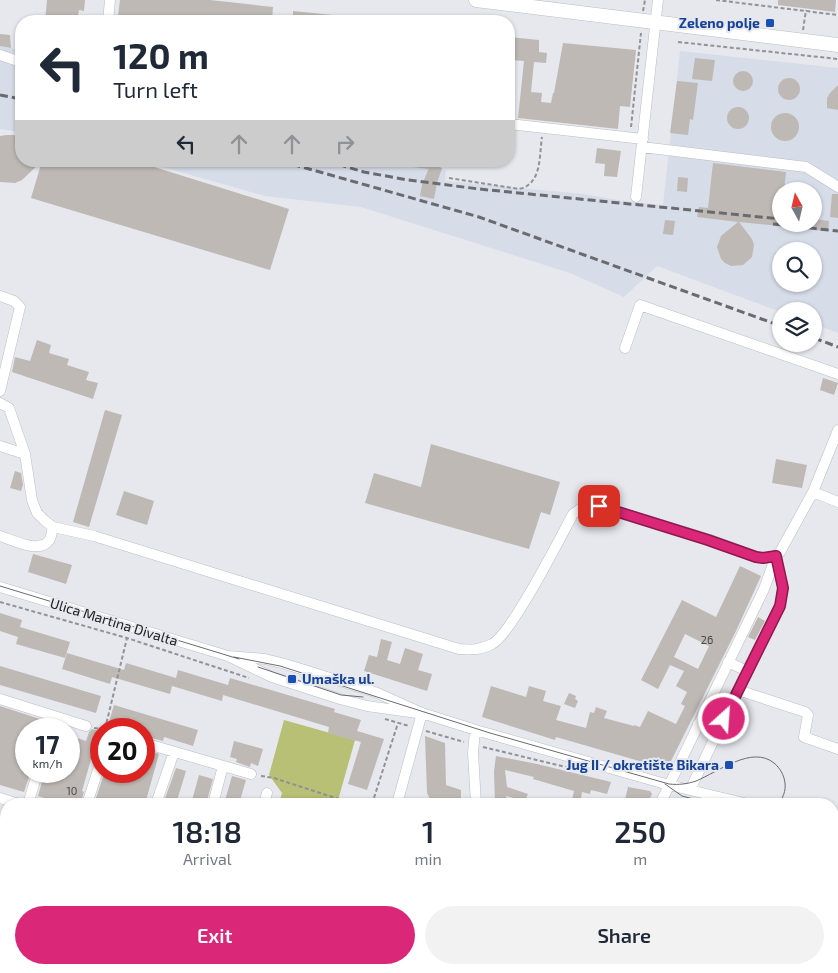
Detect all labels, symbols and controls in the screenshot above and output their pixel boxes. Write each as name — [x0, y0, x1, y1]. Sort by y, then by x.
place label: Zeleno polje — [679, 14, 760, 31]
marker: Zeleno polje — [764, 17, 776, 29]
text: 120 m — [113, 34, 209, 76]
icon: left — [30, 35, 95, 100]
text: Turn left — [113, 76, 198, 102]
icon: left — [172, 130, 200, 158]
icon: ahead — [225, 130, 253, 158]
icon: ahead — [278, 130, 306, 158]
icon: right — [331, 130, 359, 158]
north arrow — [772, 182, 822, 232]
map controls — [772, 182, 822, 352]
button: search — [772, 242, 822, 292]
button: layers — [772, 302, 822, 352]
pin — [578, 485, 620, 527]
icon: arrive — [585, 492, 613, 520]
street label: Ulica Martina Divalta — [48, 594, 180, 649]
house number: 26 — [701, 633, 713, 646]
place label: Umaška ul. — [302, 670, 375, 687]
marker: Umaška ul. — [286, 673, 298, 685]
position arrow — [697, 692, 749, 744]
speed limit sign: 20 — [90, 718, 155, 783]
text: 17 — [35, 729, 60, 759]
text: km/h — [33, 756, 62, 770]
place label: Jug II / okretište Bikara — [566, 756, 719, 773]
marker: Jug II / okretište Bikara — [723, 759, 735, 771]
house number: 10 — [66, 784, 78, 797]
text: 18:18 — [173, 813, 242, 849]
text: 1 — [422, 813, 434, 849]
text: 250 — [614, 813, 666, 849]
text: Arrival — [183, 849, 232, 868]
text: min — [415, 849, 442, 868]
text: m — [633, 849, 647, 868]
button: Exit — [15, 906, 415, 964]
button: Share — [425, 906, 824, 964]

